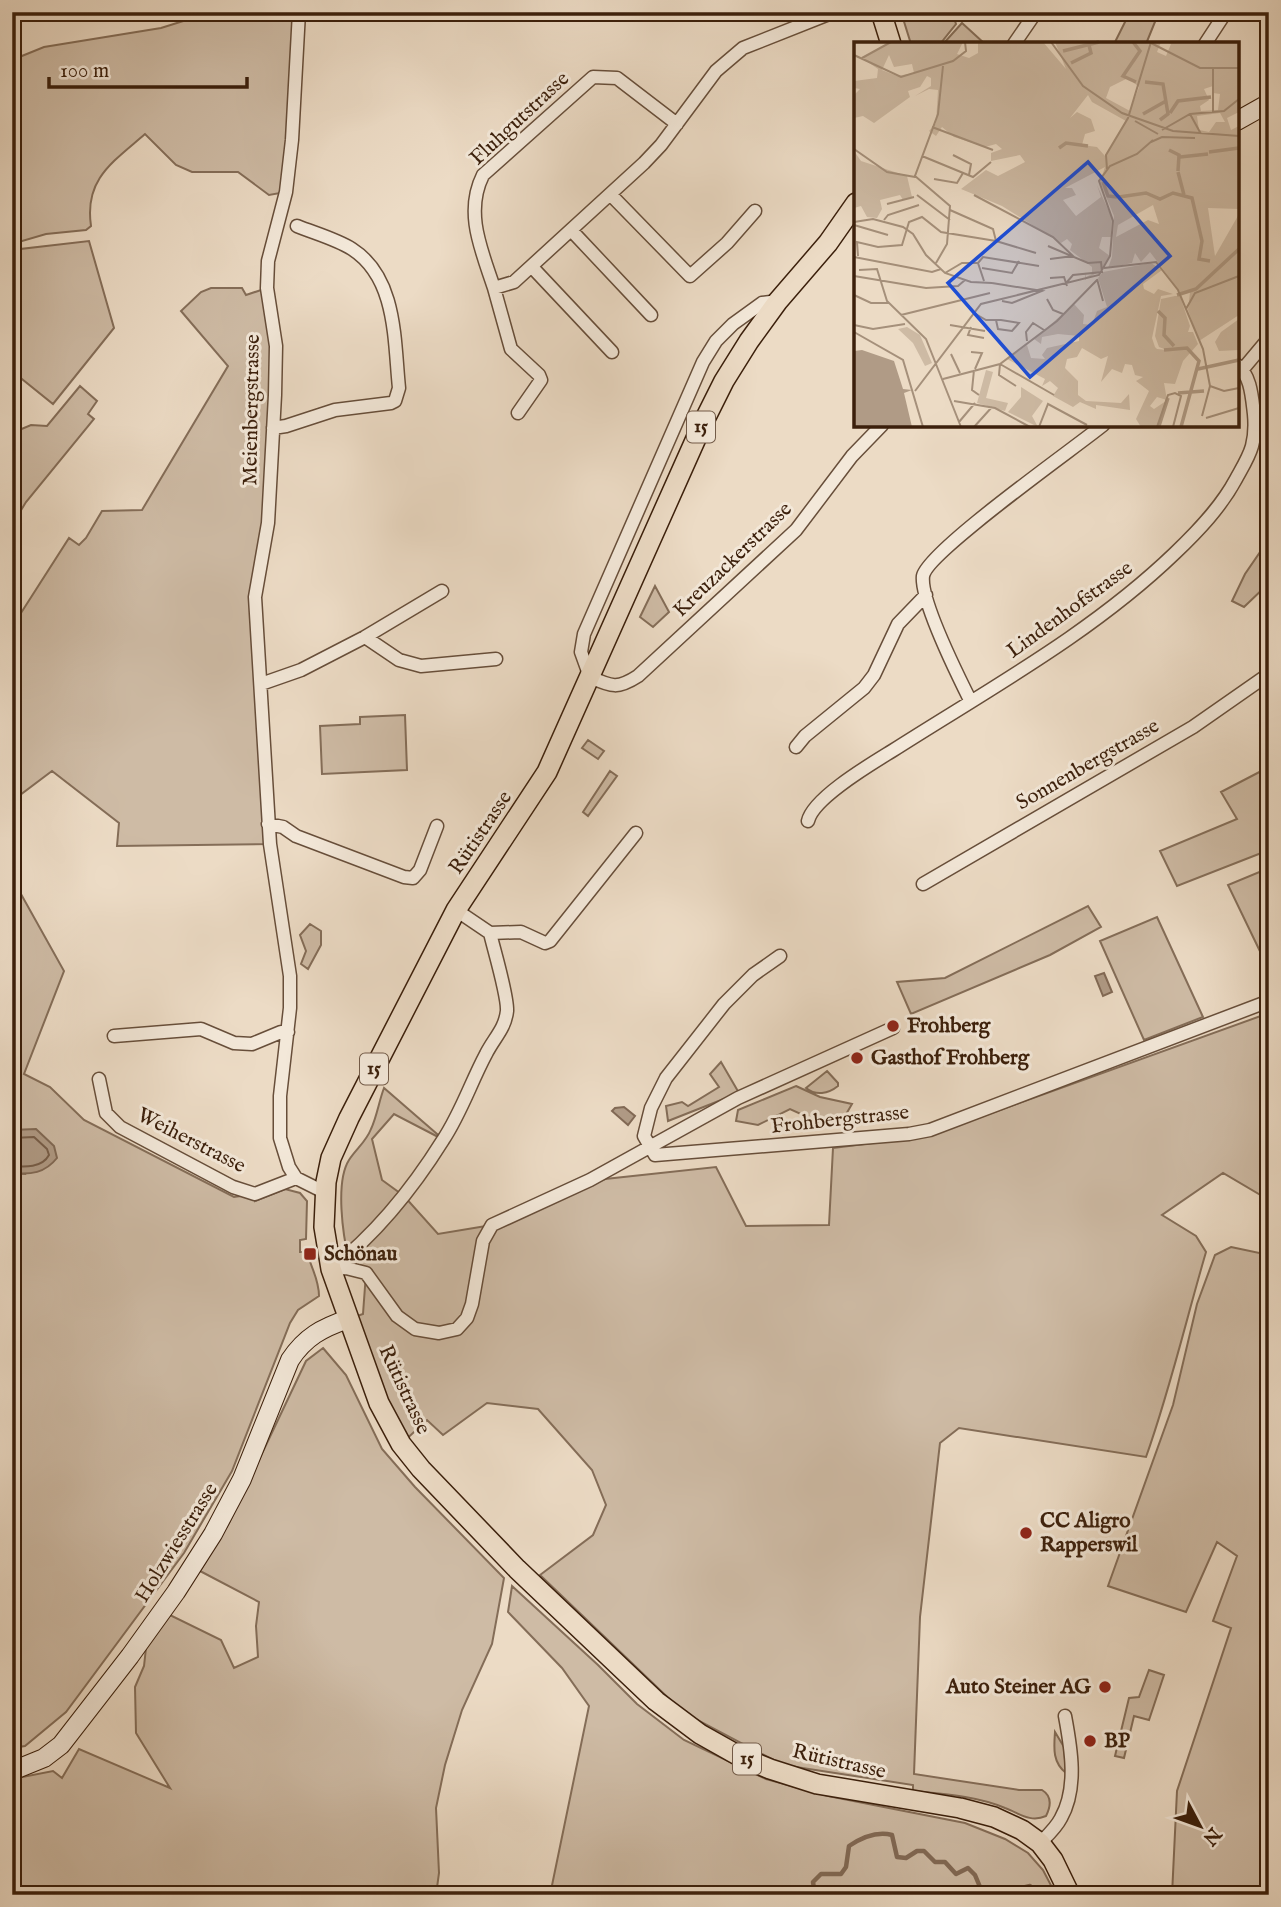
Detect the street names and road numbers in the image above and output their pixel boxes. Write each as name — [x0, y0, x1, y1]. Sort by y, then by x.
street label: Fluhgutstrasse — [465, 66, 576, 172]
street label: Meienbergstrasse — [237, 334, 267, 486]
road number: 15 — [687, 412, 715, 442]
street label: Kreuzackerstrasse — [668, 496, 799, 624]
street label: Lindenhofstrasse — [1002, 555, 1139, 665]
street label: Sonnenbergstrasse — [1012, 713, 1165, 817]
street label: Rütistrasse — [443, 786, 519, 880]
road number: 15 — [360, 1054, 388, 1084]
street label: Frohbergstrasse — [770, 1099, 911, 1141]
street label: Weiherstrasse — [132, 1102, 250, 1180]
street label: Rütistrasse — [372, 1341, 437, 1439]
street label: Holzwiesstrasse — [129, 1478, 225, 1608]
street label: Rütistrasse — [789, 1738, 889, 1786]
road number: 15 — [733, 1744, 761, 1774]

